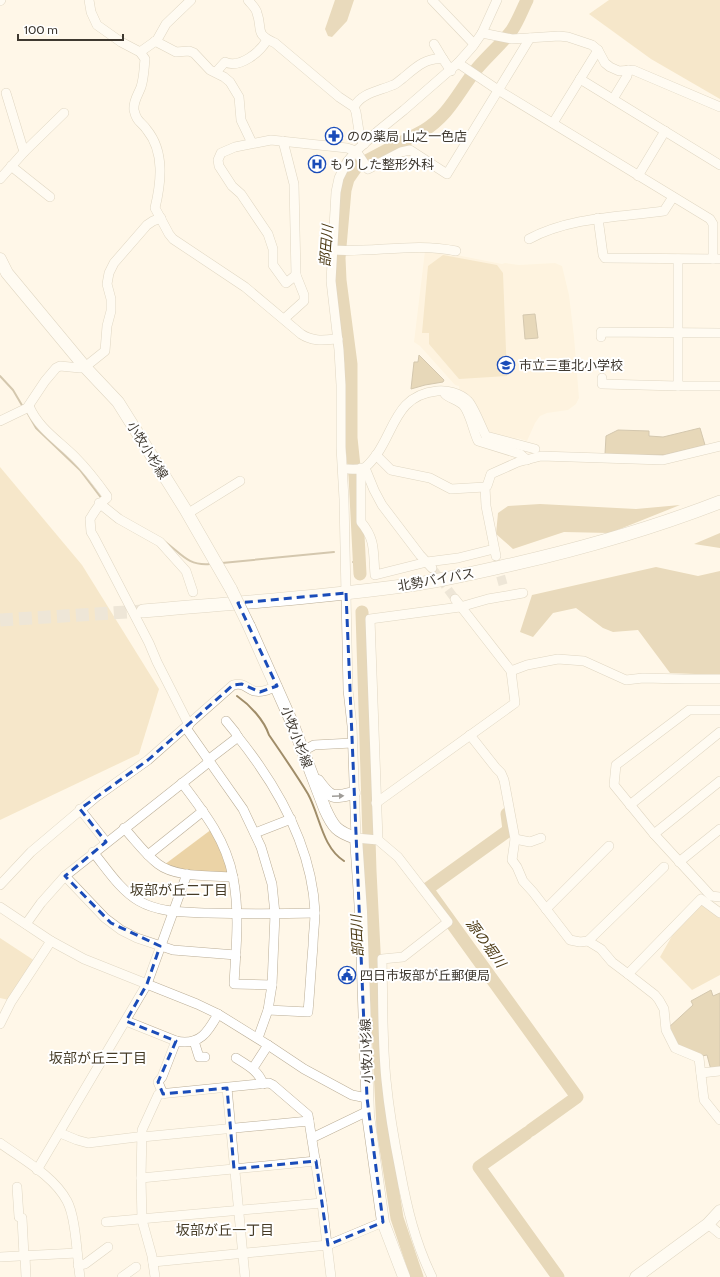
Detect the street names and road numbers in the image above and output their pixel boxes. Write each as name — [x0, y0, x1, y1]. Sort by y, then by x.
street label: 小牧小杉線 — [124, 418, 172, 482]
street label: 北勢バイパス — [396, 564, 476, 594]
street label: 小牧小杉線 — [278, 704, 316, 770]
street label: 小牧小杉線 — [357, 1018, 375, 1084]

